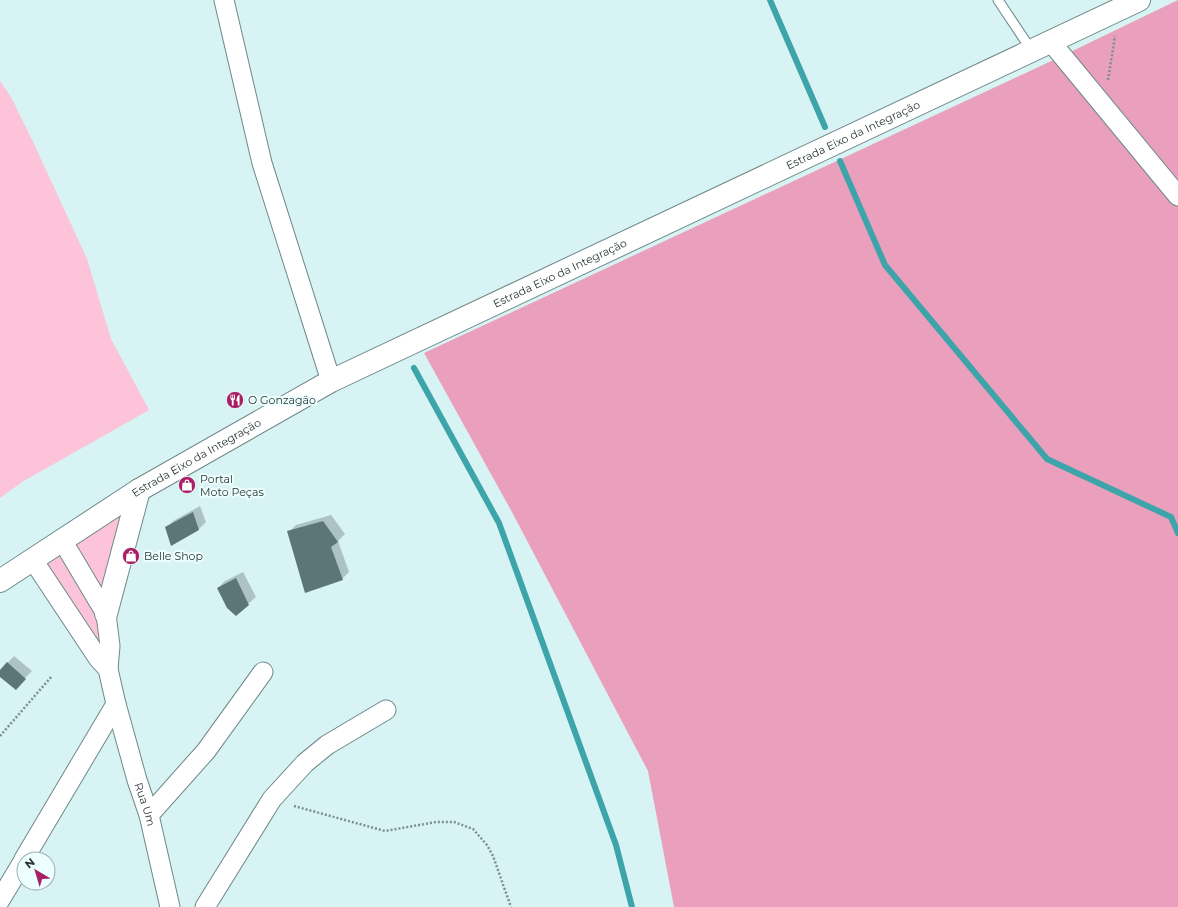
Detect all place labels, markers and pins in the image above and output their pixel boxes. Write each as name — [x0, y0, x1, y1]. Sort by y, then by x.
restaurant icon: O Gonzagão — [225, 390, 245, 410]
place label: O Gonzagão — [248, 393, 316, 407]
place label: Portal Moto Peças — [200, 472, 265, 499]
shop icon: Portal Moto Peças — [177, 475, 197, 495]
shop icon: Belle Shop — [121, 546, 141, 566]
place label: Belle Shop — [144, 549, 203, 563]

